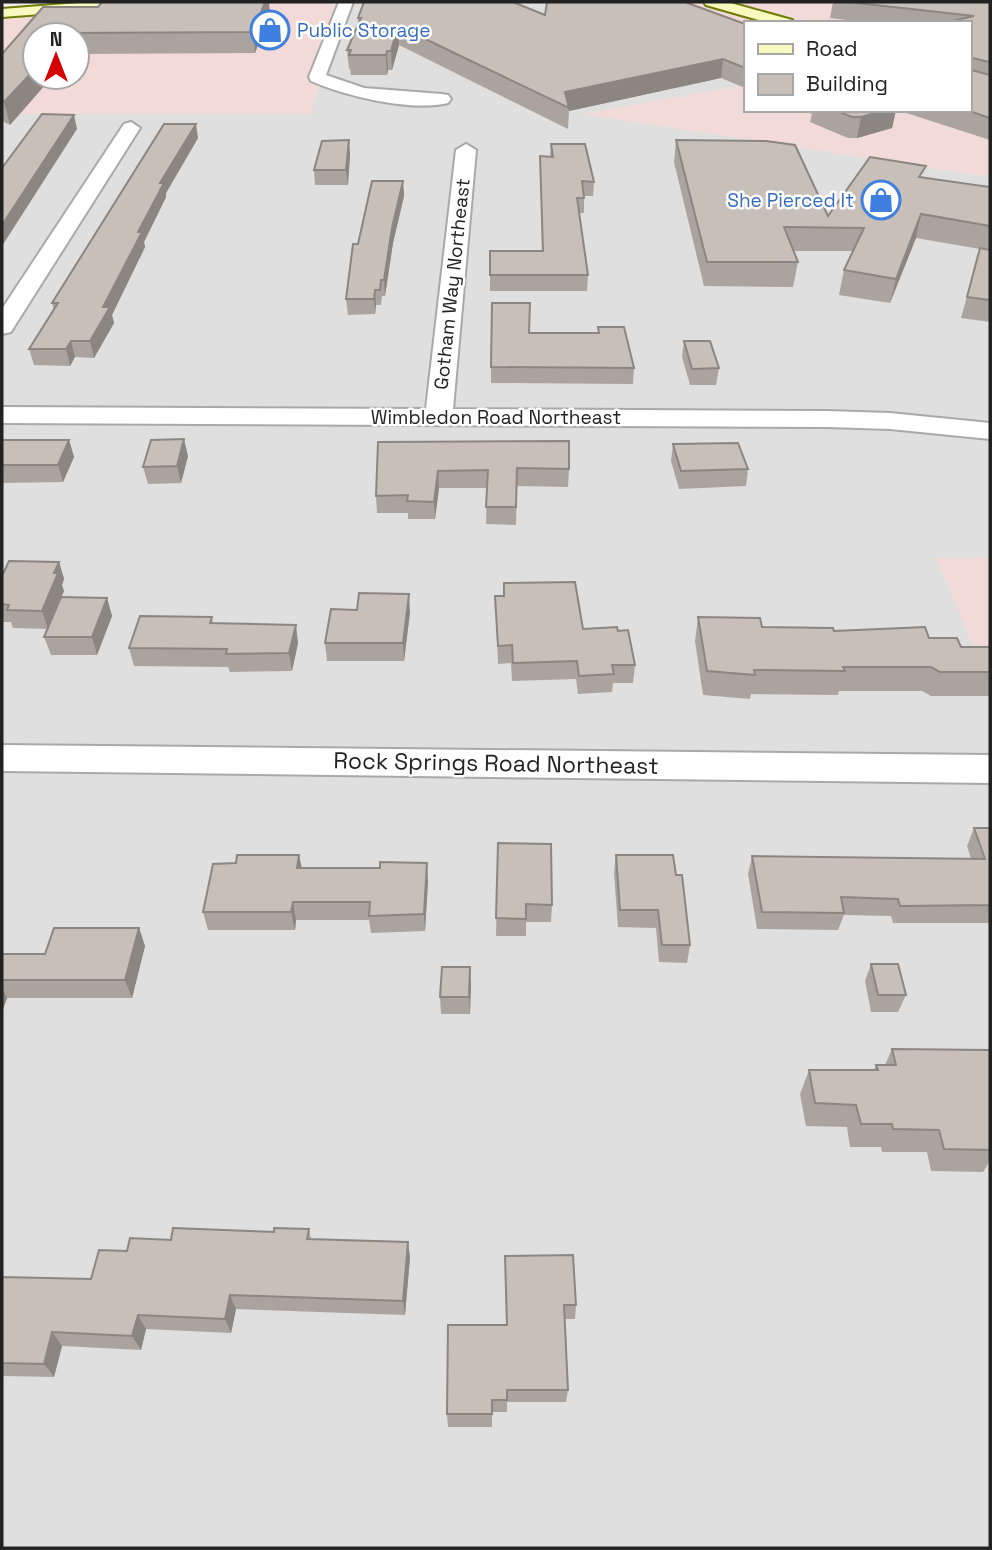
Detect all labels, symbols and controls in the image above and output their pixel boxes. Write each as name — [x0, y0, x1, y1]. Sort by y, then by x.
shop icon: Public Storage — [249, 9, 291, 51]
place label: Public Storage — [297, 18, 431, 43]
north arrow — [21, 21, 91, 91]
legend — [744, 21, 971, 112]
text: N — [50, 27, 62, 52]
text: Road — [806, 35, 858, 62]
text: Building — [806, 70, 888, 97]
street label: Gotham Way Northeast — [428, 177, 476, 391]
shop icon: She Pierced It — [860, 179, 902, 221]
place label: She Pierced It — [727, 188, 854, 213]
street label: Wimbledon Road Northeast — [371, 405, 621, 430]
street label: Rock Springs Road Northeast — [333, 745, 659, 781]

